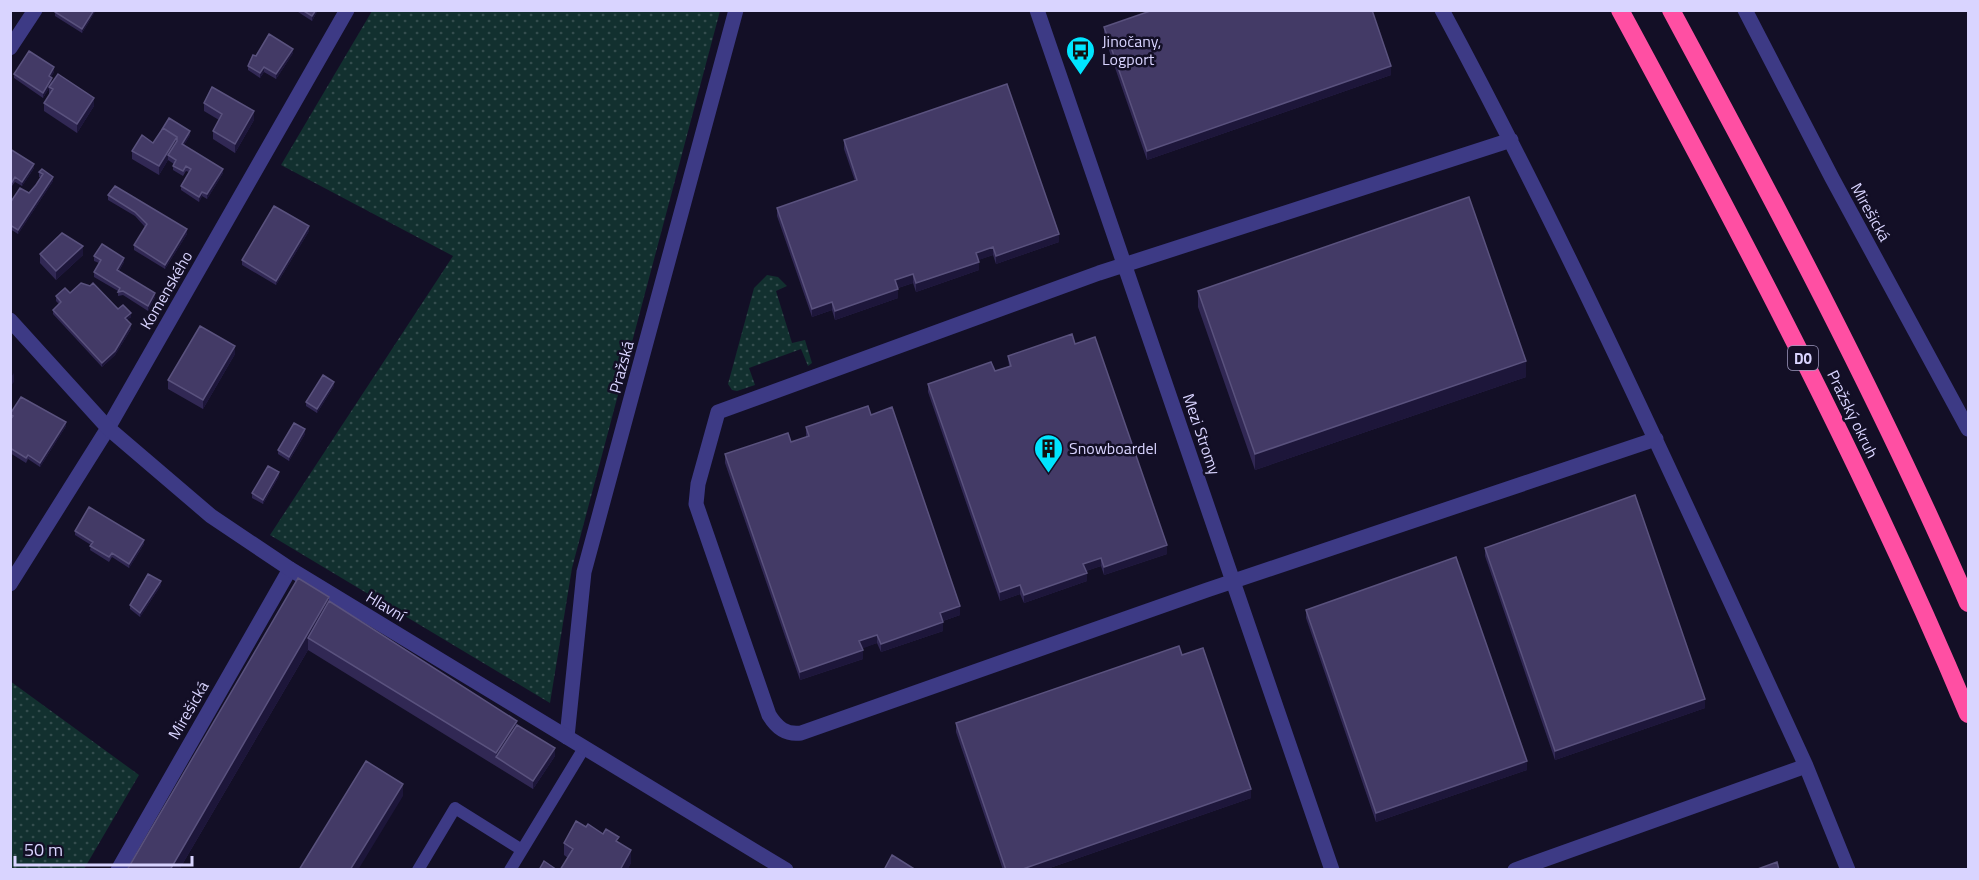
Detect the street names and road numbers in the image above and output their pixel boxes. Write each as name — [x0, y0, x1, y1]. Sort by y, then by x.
street label: Mirešická — [1845, 178, 1897, 246]
street label: Komenského — [134, 246, 198, 334]
street label: Pražská — [602, 338, 640, 396]
road number: D0 — [1788, 346, 1818, 370]
street label: Pražský okruh — [1821, 366, 1885, 462]
street label: Mezi Stromy — [1177, 390, 1227, 478]
street label: Hlavní — [362, 585, 412, 628]
street label: Mirešická — [162, 676, 214, 744]

